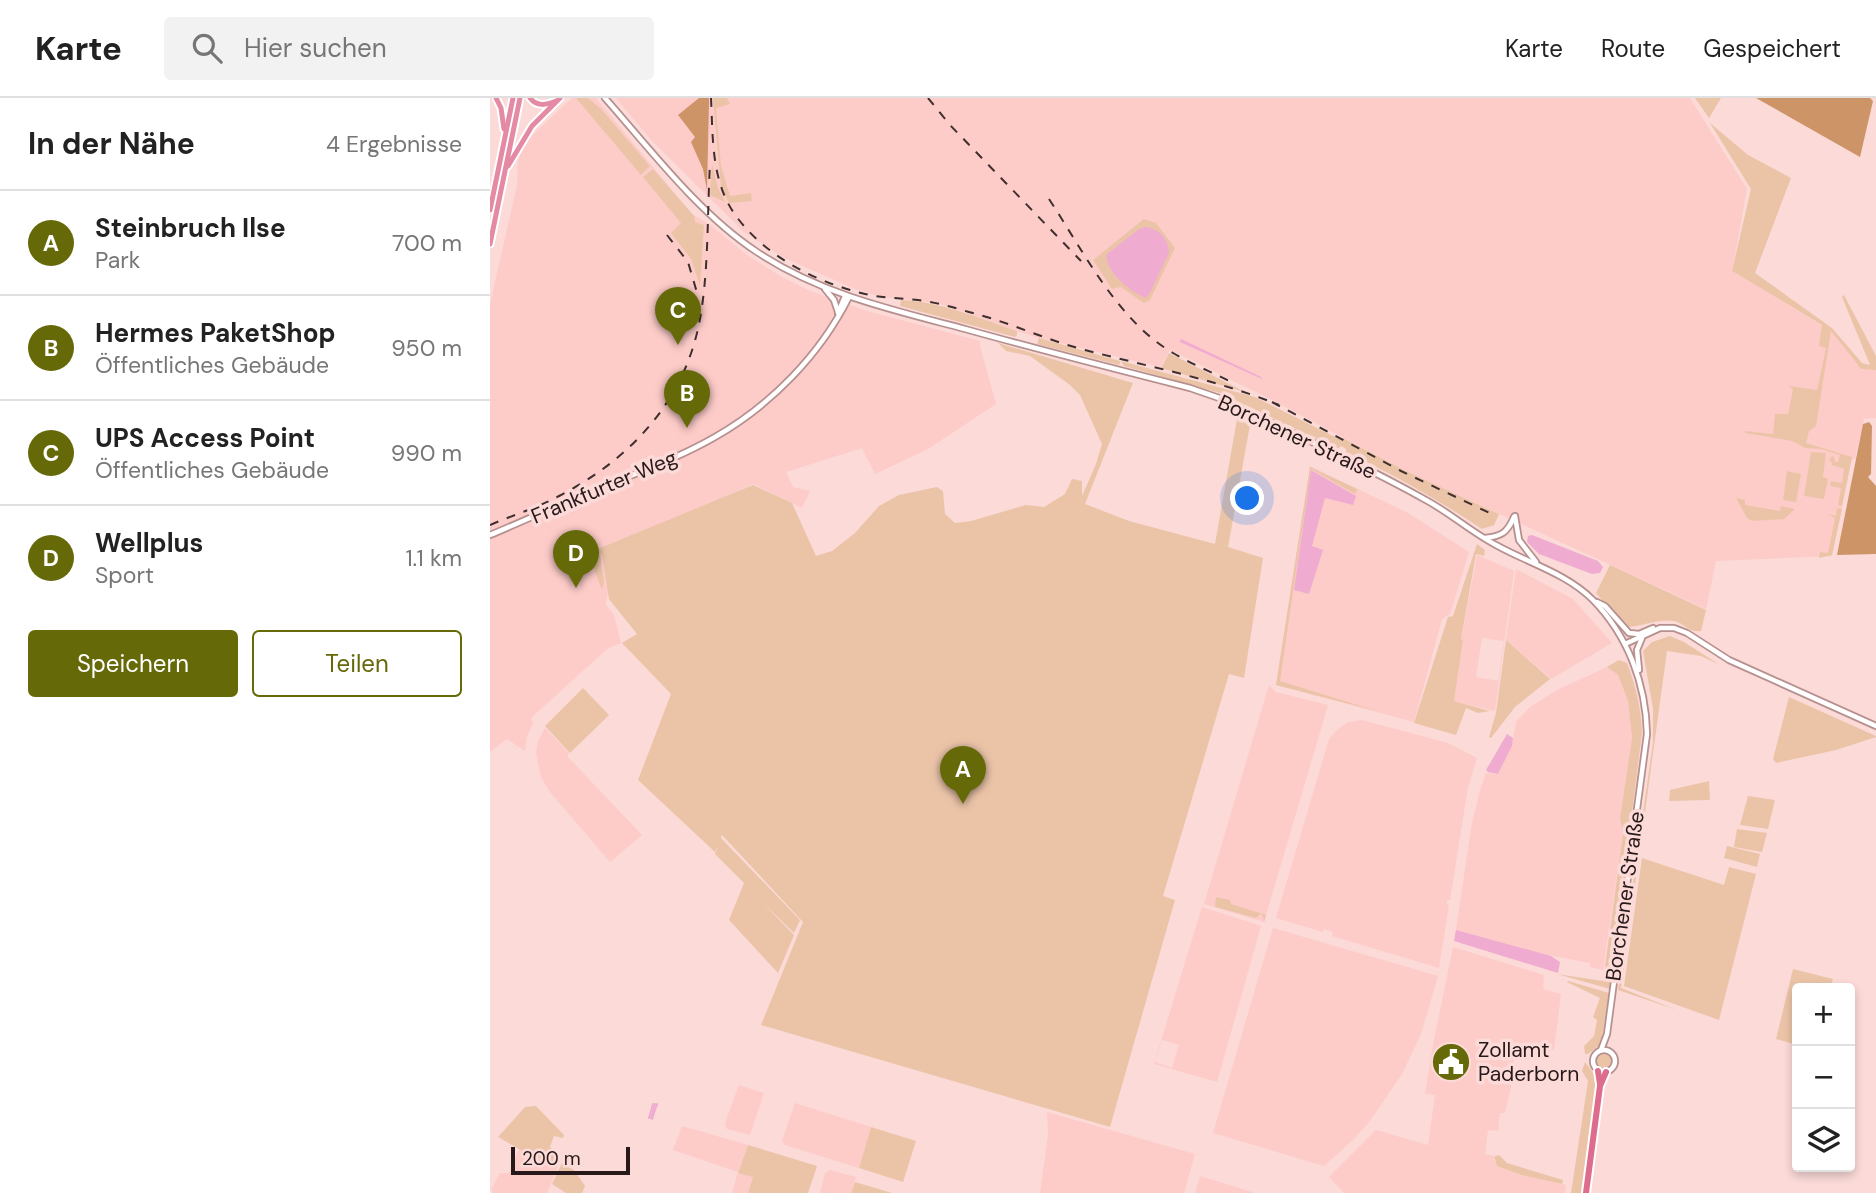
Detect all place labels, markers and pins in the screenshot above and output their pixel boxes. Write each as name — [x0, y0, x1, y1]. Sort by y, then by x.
pin: C — [655, 287, 701, 345]
pin: B — [664, 370, 710, 428]
pin: D — [553, 530, 599, 588]
pin: A — [940, 746, 986, 804]
place label: Zollamt Paderborn — [1478, 1036, 1579, 1088]
public building icon: Zollamt Paderborn — [1430, 1041, 1472, 1083]

